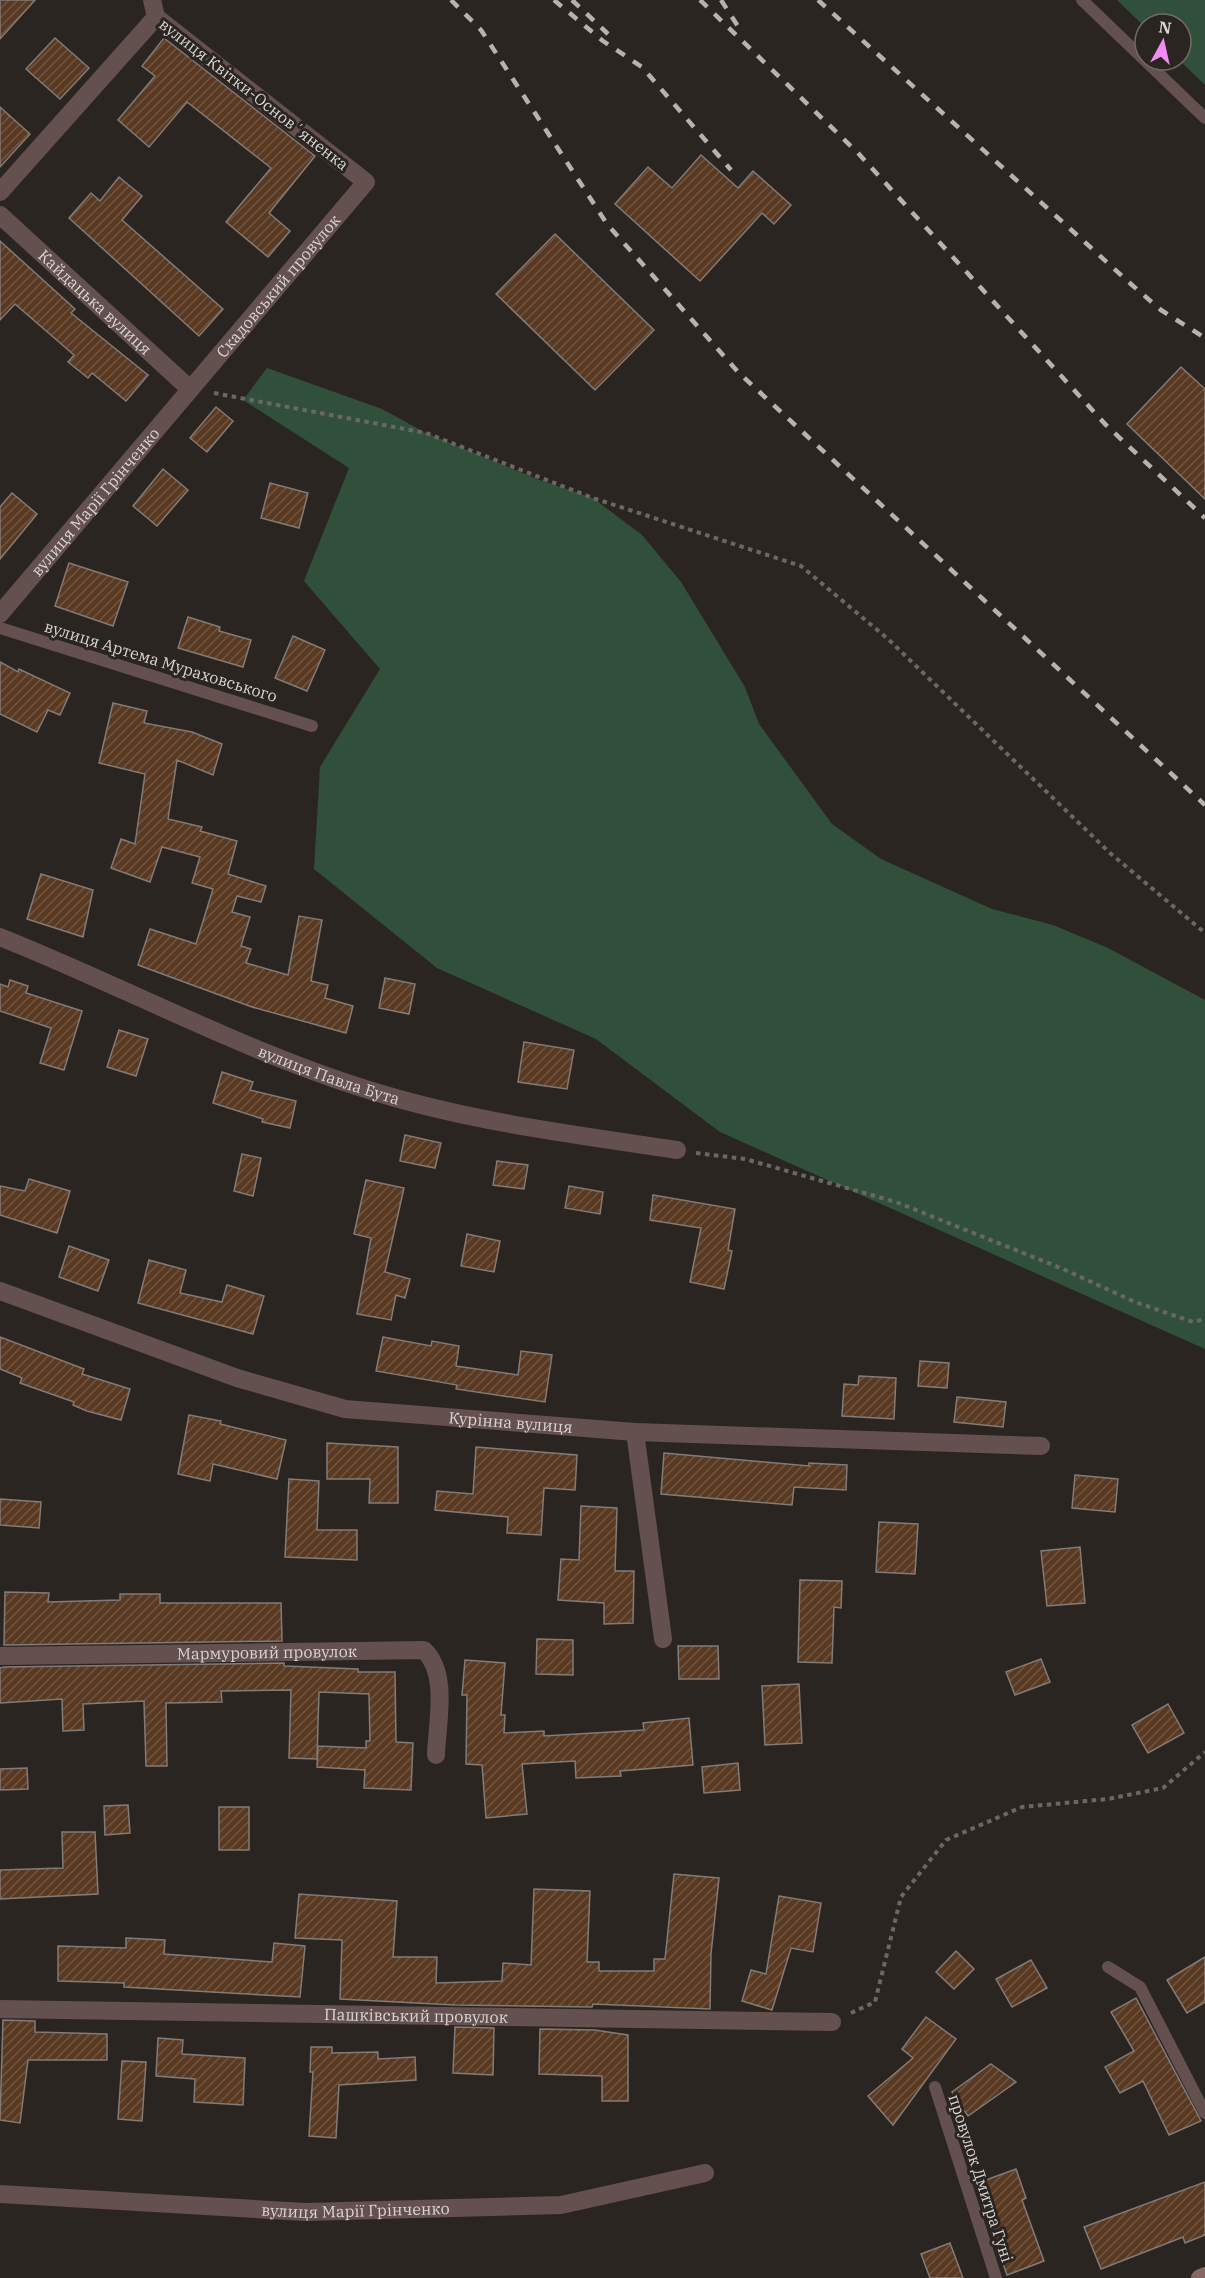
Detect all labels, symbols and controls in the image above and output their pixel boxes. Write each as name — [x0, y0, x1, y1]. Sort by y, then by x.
north arrow — [1133, 12, 1193, 72]
street label: вулиця Квітки-Основʼяненка — [155, 14, 353, 174]
text: N — [1157, 16, 1173, 38]
street label: Скадовський провулок — [212, 210, 345, 362]
street label: Кайдацька вулиця — [34, 245, 156, 359]
street label: вулиця Марії Грінченко — [27, 424, 164, 580]
street label: вулиця Артема Мураховського — [42, 616, 280, 706]
street label: вулиця Павла Бута — [255, 1041, 402, 1109]
street label: Курінна вулиця — [448, 1407, 573, 1437]
street label: Мармуровий провулок — [177, 1641, 358, 1663]
street label: Пашківський провулок — [324, 2004, 509, 2027]
street label: провулок Дмитра Гуні — [944, 2091, 1018, 2265]
street label: вулиця Марії Грінченко — [261, 2198, 450, 2222]

